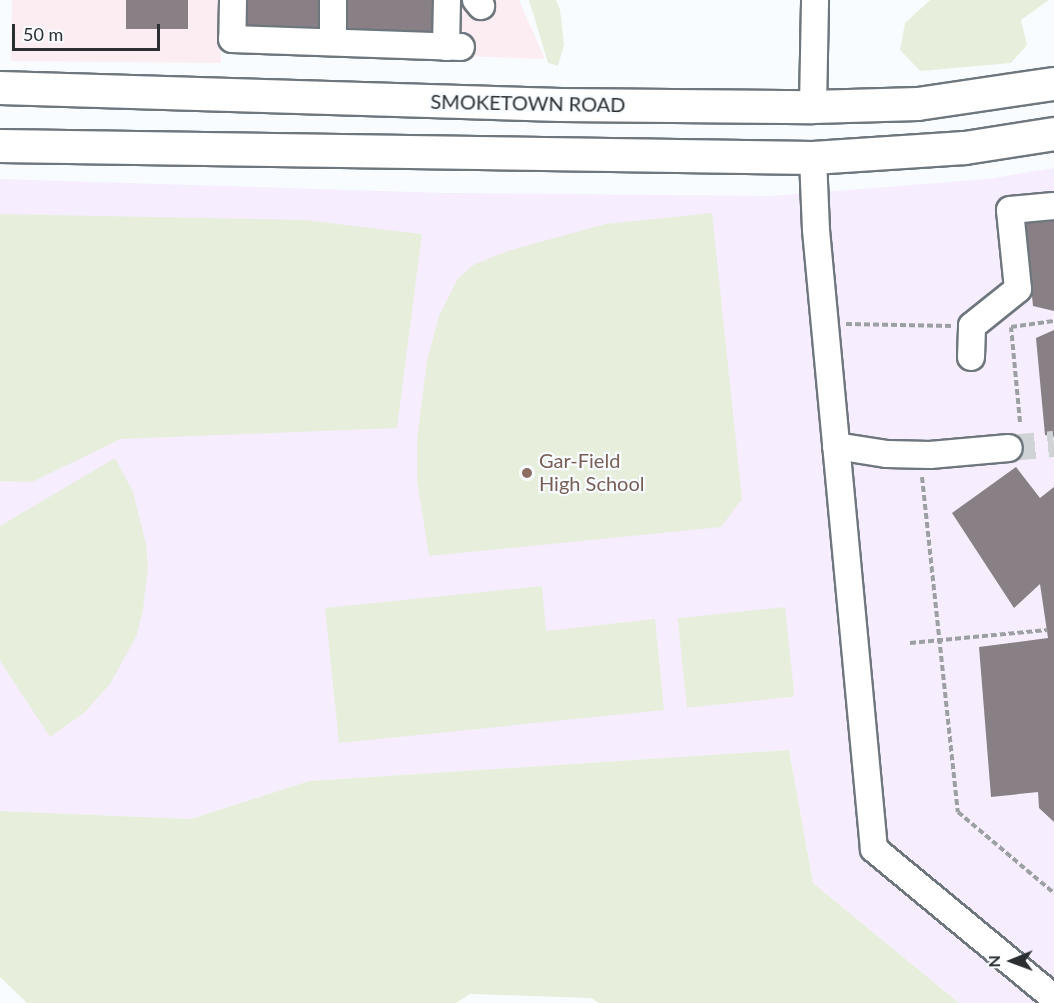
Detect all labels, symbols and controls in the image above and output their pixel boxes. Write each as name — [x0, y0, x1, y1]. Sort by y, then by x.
scale bar — [15, 12, 164, 50]
text: 50 m — [23, 23, 63, 45]
street label: SMOKETOWN ROAD — [430, 89, 626, 117]
place label: Gar-Field High School — [539, 449, 644, 496]
marker: Gar-Field High School — [520, 466, 534, 480]
north arrow — [982, 931, 1042, 991]
text: N — [984, 955, 1003, 968]

